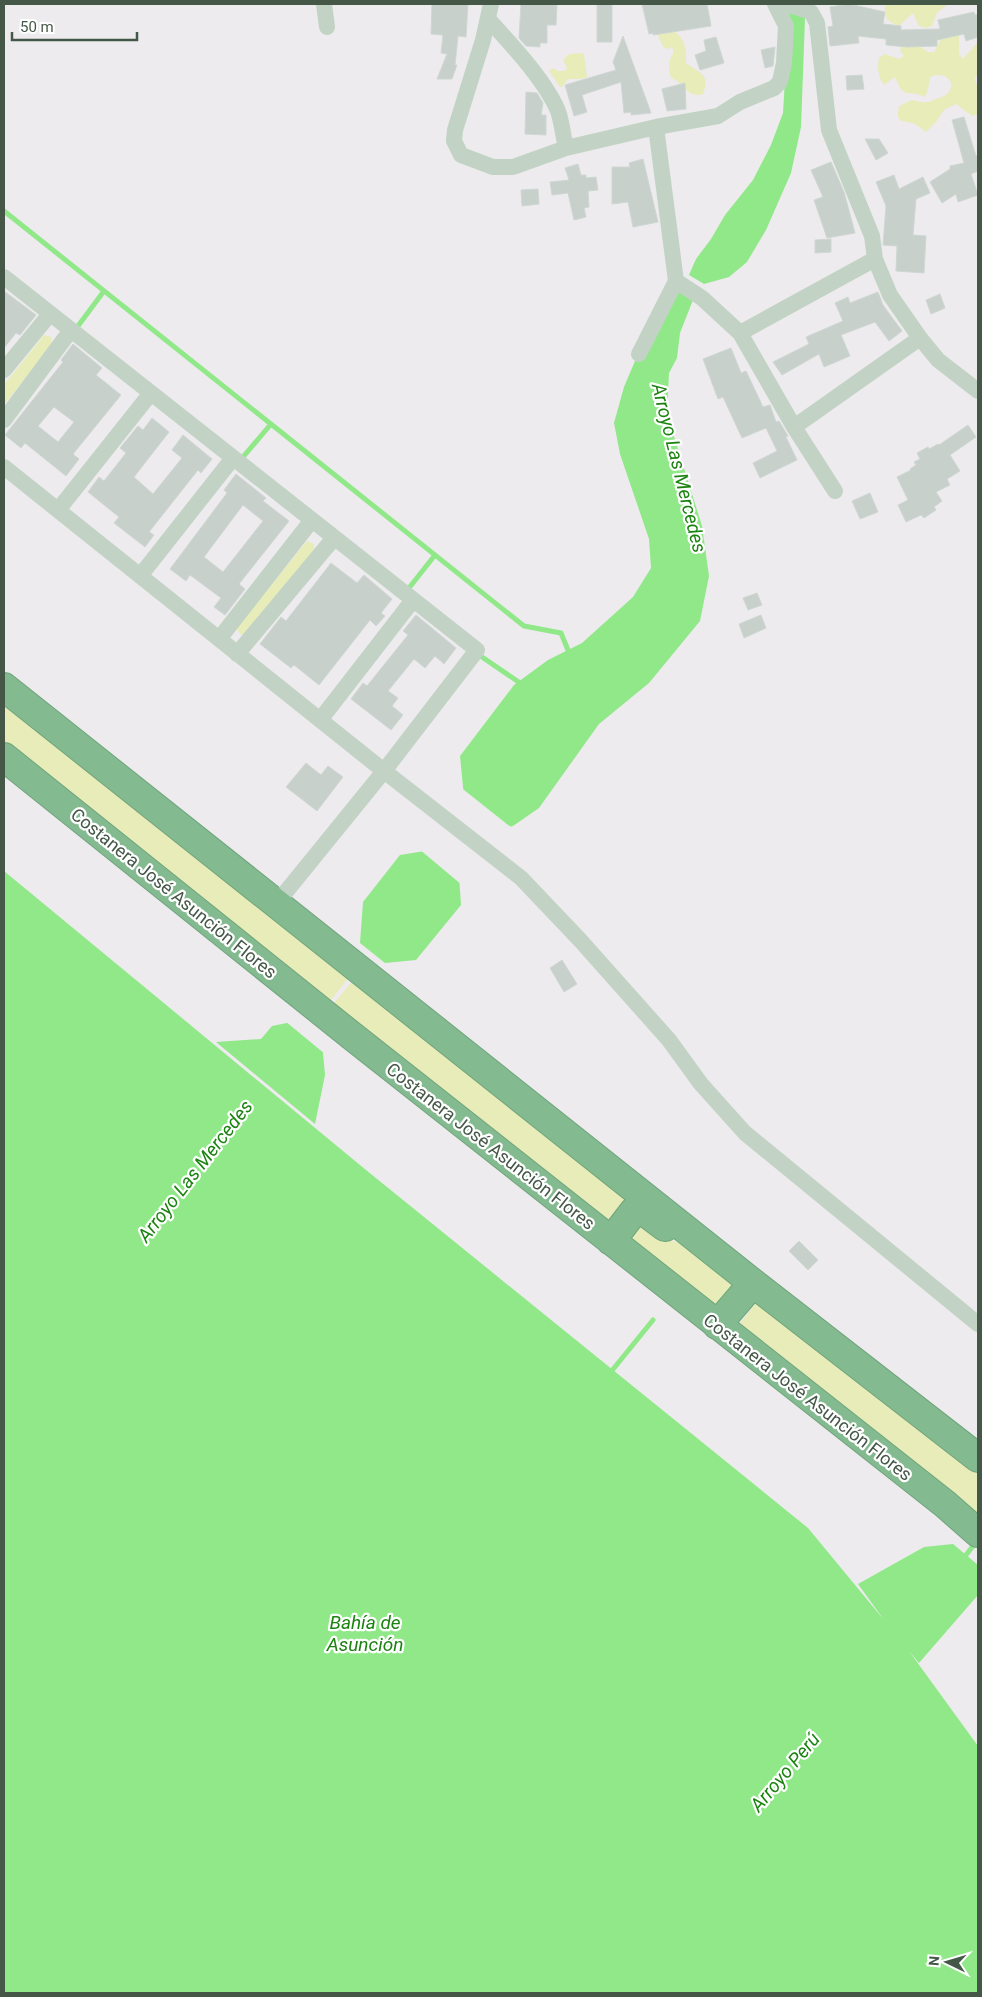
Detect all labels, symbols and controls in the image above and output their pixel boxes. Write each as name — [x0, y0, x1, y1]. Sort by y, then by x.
scale bar — [12, 10, 138, 42]
text: 50 m — [20, 18, 54, 36]
water label: Arroyo Las Mercedes — [647, 380, 711, 555]
street label: Costanera José Asunción Flores — [67, 803, 281, 983]
street label: Costanera José Asunción Flores — [383, 1058, 599, 1234]
water label: Arroyo Las Mercedes — [132, 1096, 258, 1247]
street label: Costanera José Asunción Flores — [700, 1309, 916, 1485]
water label: Bahía de Asunción — [326, 1611, 403, 1656]
water label: Arroyo Perú — [745, 1728, 825, 1817]
north arrow — [922, 1937, 972, 1987]
text: N — [926, 1955, 942, 1966]

